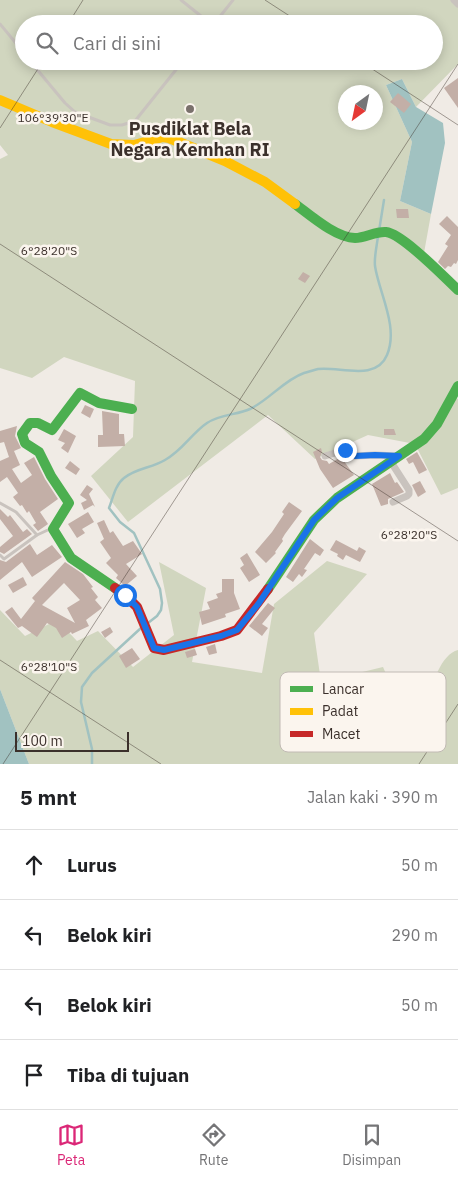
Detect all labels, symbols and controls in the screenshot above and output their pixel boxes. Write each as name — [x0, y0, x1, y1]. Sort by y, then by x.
search box — [15, 15, 443, 70]
icon: search — [33, 29, 61, 57]
text: Cari di sini — [73, 31, 161, 55]
north arrow — [338, 85, 383, 130]
marker: Pusdiklat Bela Negara Kemhan RI — [184, 103, 196, 115]
text: 106°39'30"E — [18, 110, 88, 125]
place label: Pusdiklat Bela Negara Kemhan RI — [111, 117, 269, 161]
text: 6°28'20"S — [21, 243, 77, 258]
route end — [334, 439, 357, 462]
text: 6°28'20"S — [381, 527, 437, 542]
route start — [114, 584, 137, 607]
text: 6°28'10"S — [21, 659, 77, 674]
legend — [280, 672, 446, 752]
text: Lancar — [322, 680, 364, 698]
text: Padat — [322, 702, 358, 720]
text: Macet — [322, 725, 360, 743]
scale bar — [15, 729, 129, 752]
text: 100 m — [22, 732, 63, 750]
text: 5 mnt — [20, 783, 77, 811]
text: Jalan kaki · 390 m — [307, 787, 438, 807]
icon: ahead — [20, 851, 48, 879]
text: Lurus — [67, 853, 117, 877]
text: 50 m — [401, 855, 438, 875]
icon: left — [20, 921, 48, 949]
text: Belok kiri — [67, 923, 152, 947]
text: 290 m — [391, 925, 438, 945]
icon: left — [20, 991, 48, 1019]
text: Belok kiri — [67, 993, 152, 1017]
text: 50 m — [401, 995, 438, 1015]
icon: arrive — [20, 1061, 48, 1089]
text: Tiba di tujuan — [67, 1063, 189, 1087]
tab: Peta — [57, 1121, 85, 1169]
tab: Rute — [199, 1121, 228, 1169]
tab: Disimpan — [342, 1121, 401, 1169]

